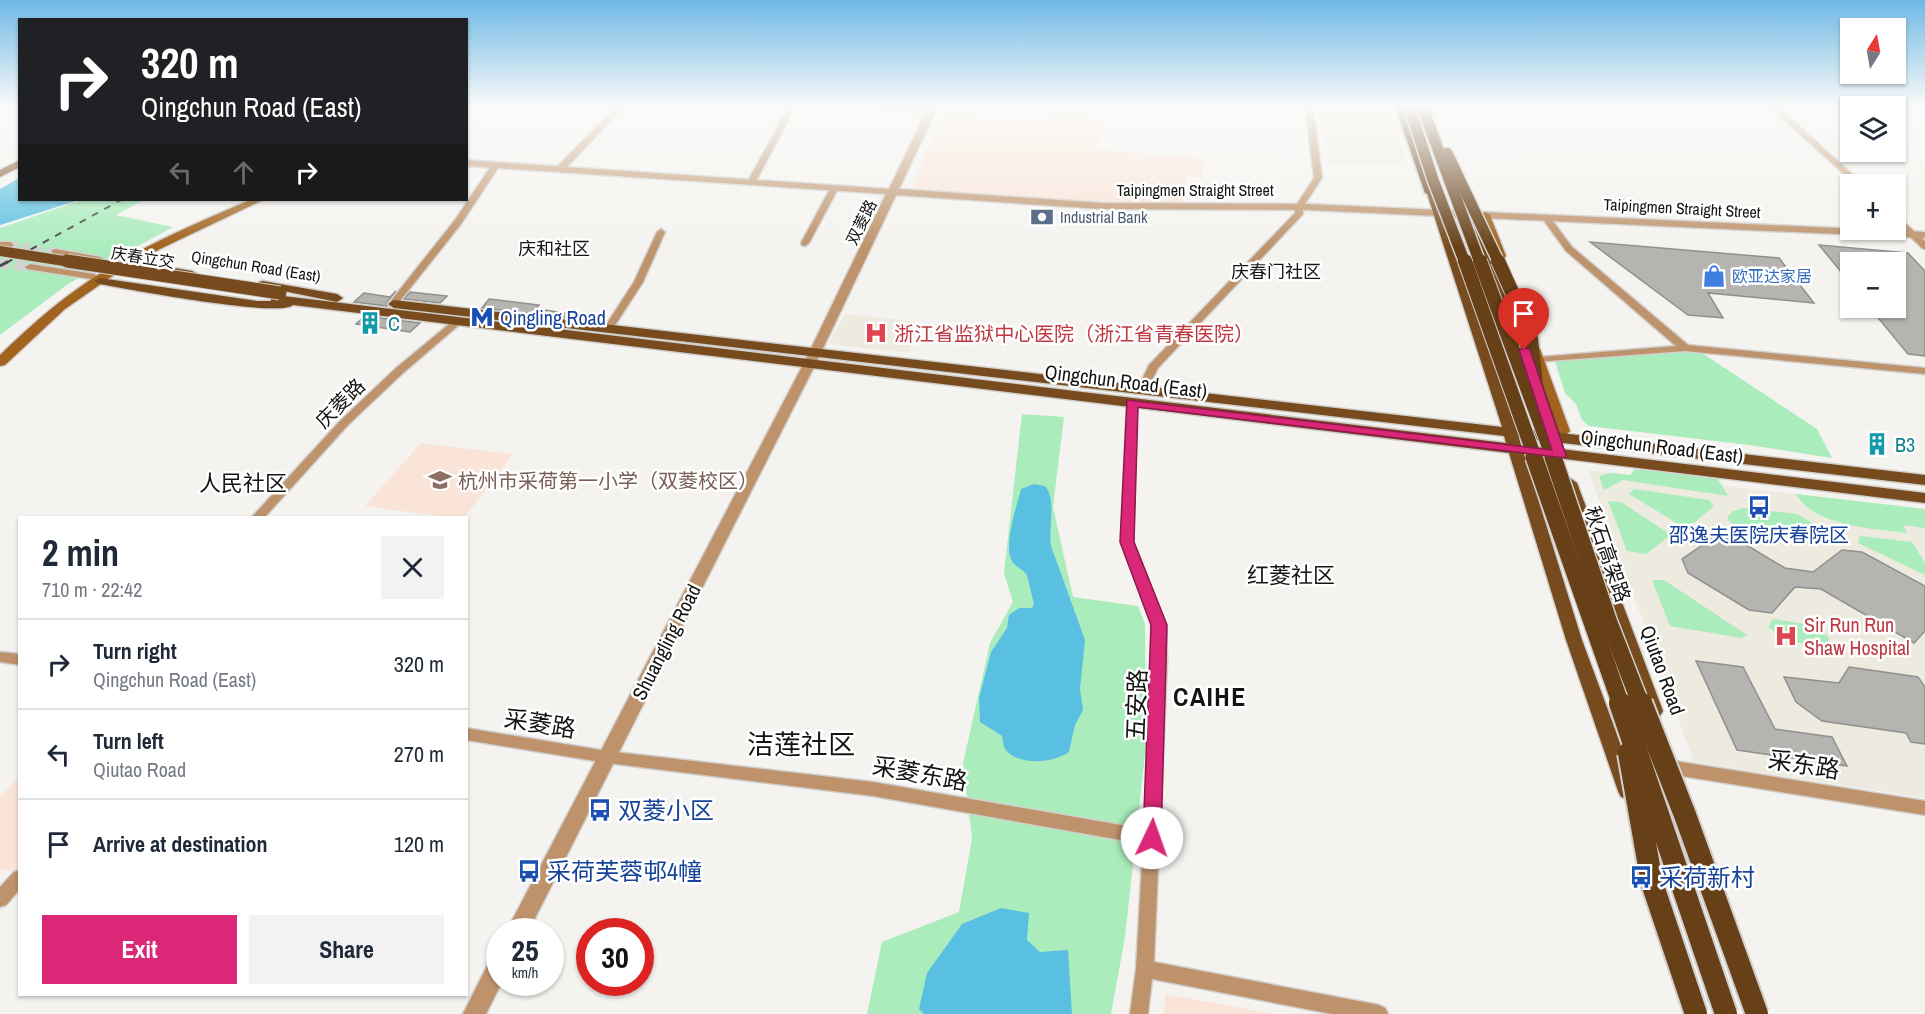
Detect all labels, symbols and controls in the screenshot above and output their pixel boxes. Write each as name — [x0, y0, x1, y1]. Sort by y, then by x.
north arrow — [1840, 18, 1906, 84]
map controls — [1840, 18, 1906, 318]
text: 320 m — [141, 35, 239, 91]
icon: right — [42, 42, 120, 120]
text: Qingchun Road (East) — [141, 89, 361, 125]
button: layers — [1840, 96, 1906, 162]
icon: left — [164, 156, 197, 189]
icon: ahead — [227, 156, 260, 189]
icon: right — [290, 156, 323, 189]
button: + — [1840, 174, 1906, 240]
street label: Taipingmen Straight Street — [1116, 179, 1274, 201]
street label: Taipingmen Straight Street — [1603, 193, 1761, 223]
street label: 双菱路 — [841, 196, 881, 248]
bank icon: Industrial Bank — [1029, 204, 1055, 230]
place label: Industrial Bank — [1060, 206, 1148, 228]
district label: 庆和社区 — [518, 236, 590, 261]
street label: 庆春立交 — [110, 241, 176, 273]
street label: Qingchun Road (East) — [190, 245, 322, 287]
button: − — [1840, 252, 1906, 318]
district label: 庆春门社区 — [1231, 259, 1321, 284]
shop icon: 欧亚达家居 — [1701, 263, 1727, 289]
place label: 欧亚达家居 — [1732, 265, 1812, 287]
pin — [1498, 288, 1549, 350]
icon: arrive — [1507, 297, 1540, 330]
metro station icon: Qingling Road — [469, 304, 495, 330]
place label: Qingling Road — [500, 304, 606, 331]
building icon: C — [357, 310, 383, 336]
place label: C — [388, 310, 400, 337]
hospital icon: 浙江省监狱中心医院（浙江省青春医院） — [863, 320, 889, 346]
place label: 浙江省监狱中心医院（浙江省青春医院） — [894, 320, 1254, 347]
street label: Qingchun Road (East) — [1043, 358, 1209, 404]
street label: 庆菱路 — [309, 372, 371, 434]
street label: Qingchun Road (East) — [1579, 423, 1745, 469]
building icon: B3 — [1864, 431, 1890, 457]
place label: B3 — [1895, 431, 1915, 458]
school or university icon: 杭州市采荷第一小学（双菱校区） — [427, 467, 453, 493]
place label: 杭州市采荷第一小学（双菱校区） — [458, 467, 758, 494]
district label: 人民社区 — [199, 468, 287, 498]
bus stop icon: 邵逸夫医院庆春院区 — [1746, 494, 1772, 520]
street label: 秋石高架路 — [1579, 502, 1637, 606]
place label: 邵逸夫医院庆春院区 — [1669, 521, 1849, 548]
text: 2 min — [42, 529, 119, 577]
button: close — [381, 536, 444, 599]
district label: 红菱社区 — [1247, 560, 1335, 590]
text: 710 m · 22:42 — [42, 576, 142, 603]
street label: Shuangling Road — [625, 579, 707, 705]
place label: Sir Run Run Shaw Hospital — [1804, 611, 1910, 661]
street label: Qiutao Road — [1634, 622, 1692, 718]
hospital icon: Sir Run Run Shaw Hospital — [1773, 623, 1799, 649]
text: Turn right — [93, 636, 177, 666]
icon: right — [42, 648, 75, 681]
text: 320 m — [394, 649, 444, 679]
text: Qingchun Road (East) — [93, 666, 256, 693]
street label: 五安路 — [1119, 668, 1153, 742]
district label: CAIHE — [1173, 679, 1247, 714]
street label: 采菱路 — [502, 702, 578, 744]
text: Turn left — [93, 726, 164, 756]
district label: 洁莲社区 — [747, 726, 855, 762]
icon: left — [42, 738, 75, 771]
text: 270 m — [394, 739, 444, 769]
street label: 采东路 — [1766, 743, 1842, 785]
street label: 采菱东路 — [870, 749, 970, 797]
text: Qiutao Road — [93, 756, 186, 783]
place label: 双菱小区 — [618, 794, 714, 826]
bus stop icon: 双菱小区 — [587, 797, 613, 823]
position arrow — [1120, 806, 1184, 870]
icon: arrive — [42, 828, 75, 861]
text: Arrive at destination — [93, 829, 267, 859]
text: 120 m — [394, 829, 444, 859]
place label: 采荷芙蓉邨4幢 — [547, 855, 702, 887]
bus stop icon: 采荷芙蓉邨4幢 — [516, 858, 542, 884]
place label: 采荷新村 — [1659, 861, 1755, 893]
bus stop icon: 采荷新村 — [1628, 864, 1654, 890]
button: Exit — [42, 915, 237, 984]
button: Share — [249, 915, 444, 984]
speed limit sign: 30 — [576, 918, 654, 996]
text: 25 — [511, 930, 539, 970]
text: km/h — [512, 962, 538, 983]

